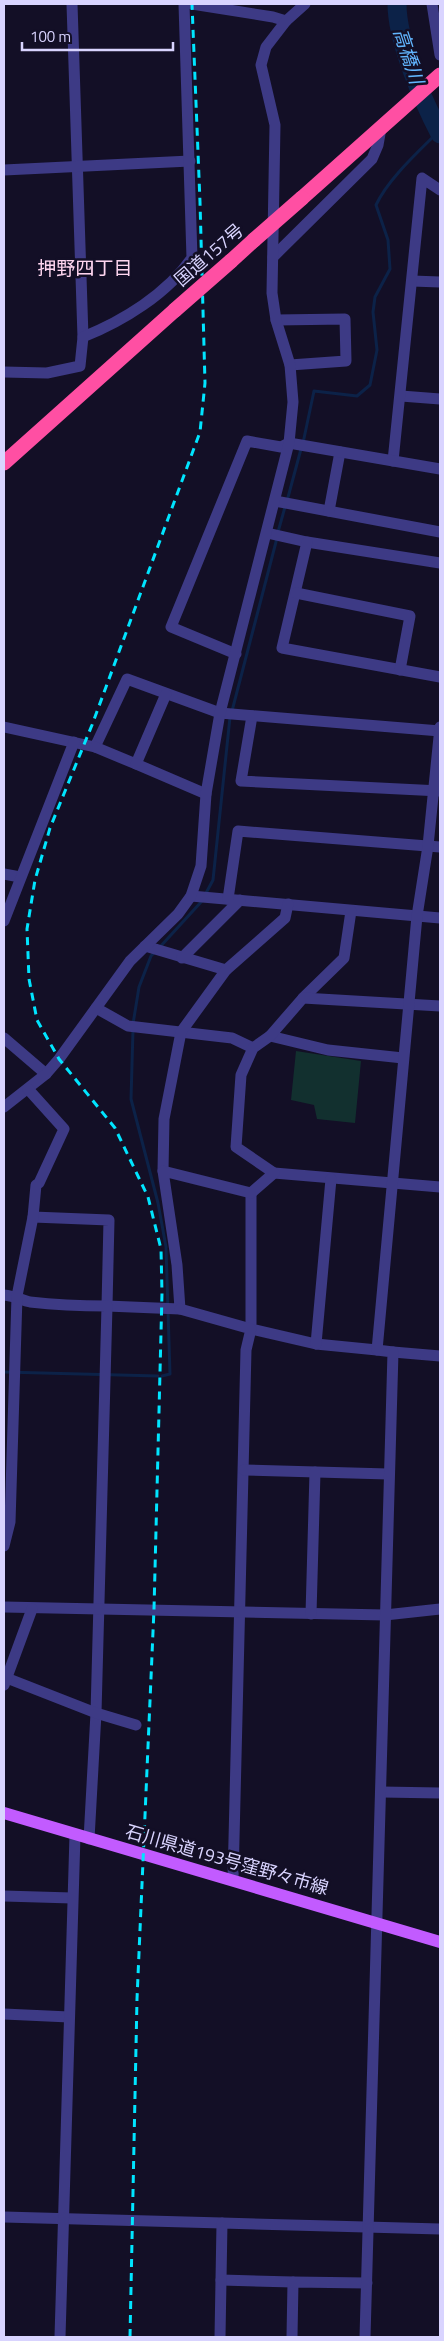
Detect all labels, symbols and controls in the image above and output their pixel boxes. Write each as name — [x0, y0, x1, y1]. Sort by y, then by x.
scale bar — [22, 20, 174, 52]
water label: 高橋川 — [387, 24, 433, 89]
text: 100 m — [30, 25, 71, 48]
street label: 国道157号 — [168, 217, 249, 292]
district label: 押野四丁目 — [37, 253, 133, 282]
street label: 石川県道193号窪野々市線 — [122, 1818, 332, 1901]

